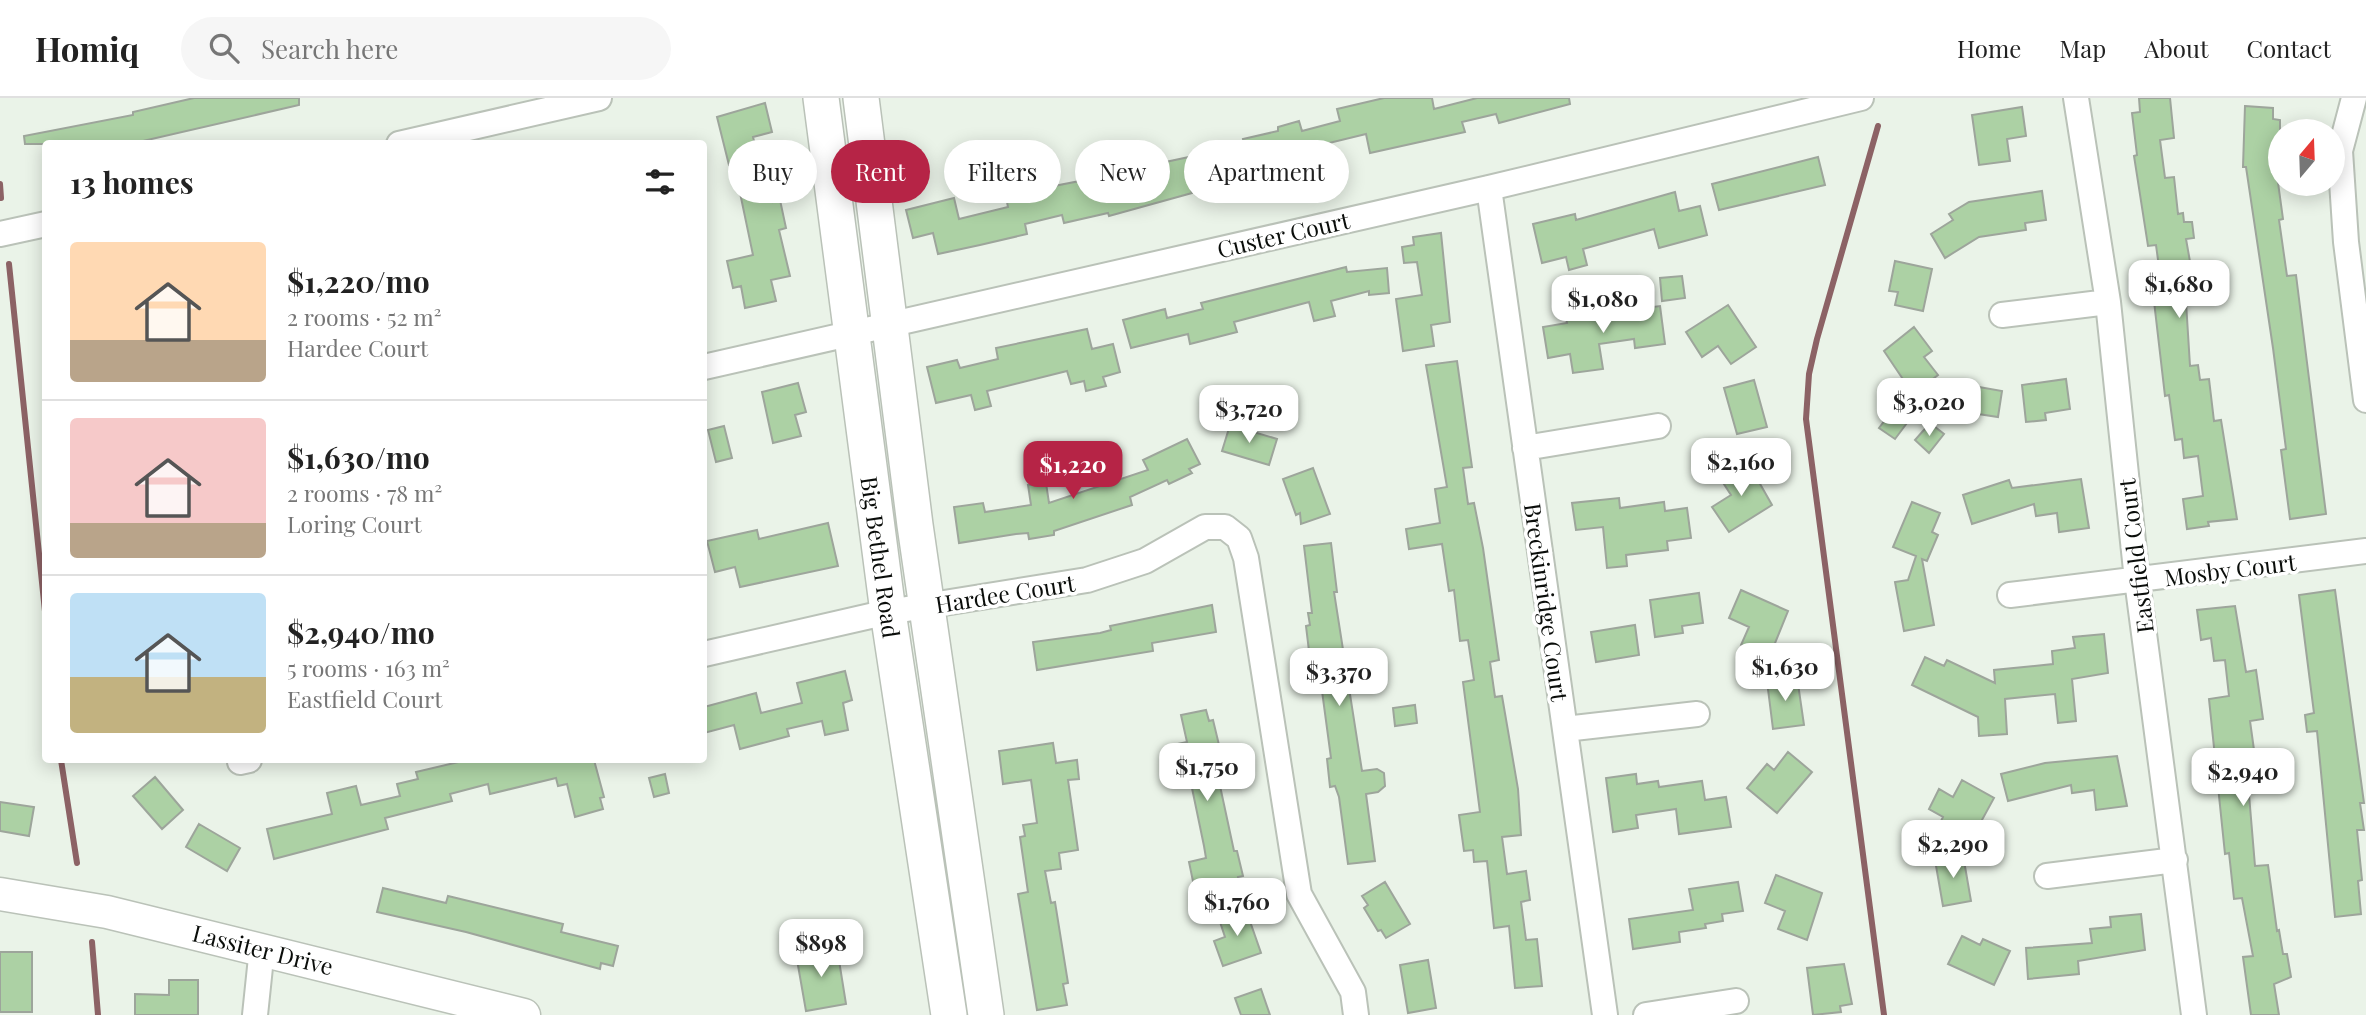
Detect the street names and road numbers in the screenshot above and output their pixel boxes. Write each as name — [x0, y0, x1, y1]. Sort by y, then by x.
street label: Custer Court — [1214, 204, 1353, 264]
street label: Big Bethel Road — [854, 474, 908, 640]
street label: Eastfield Court — [2110, 476, 2160, 635]
street label: Breckinridge Court — [1518, 501, 1576, 704]
street label: Mosby Court — [2163, 545, 2298, 592]
street label: Hardee Court — [933, 567, 1078, 619]
street label: Lassiter Drive — [189, 917, 337, 981]

